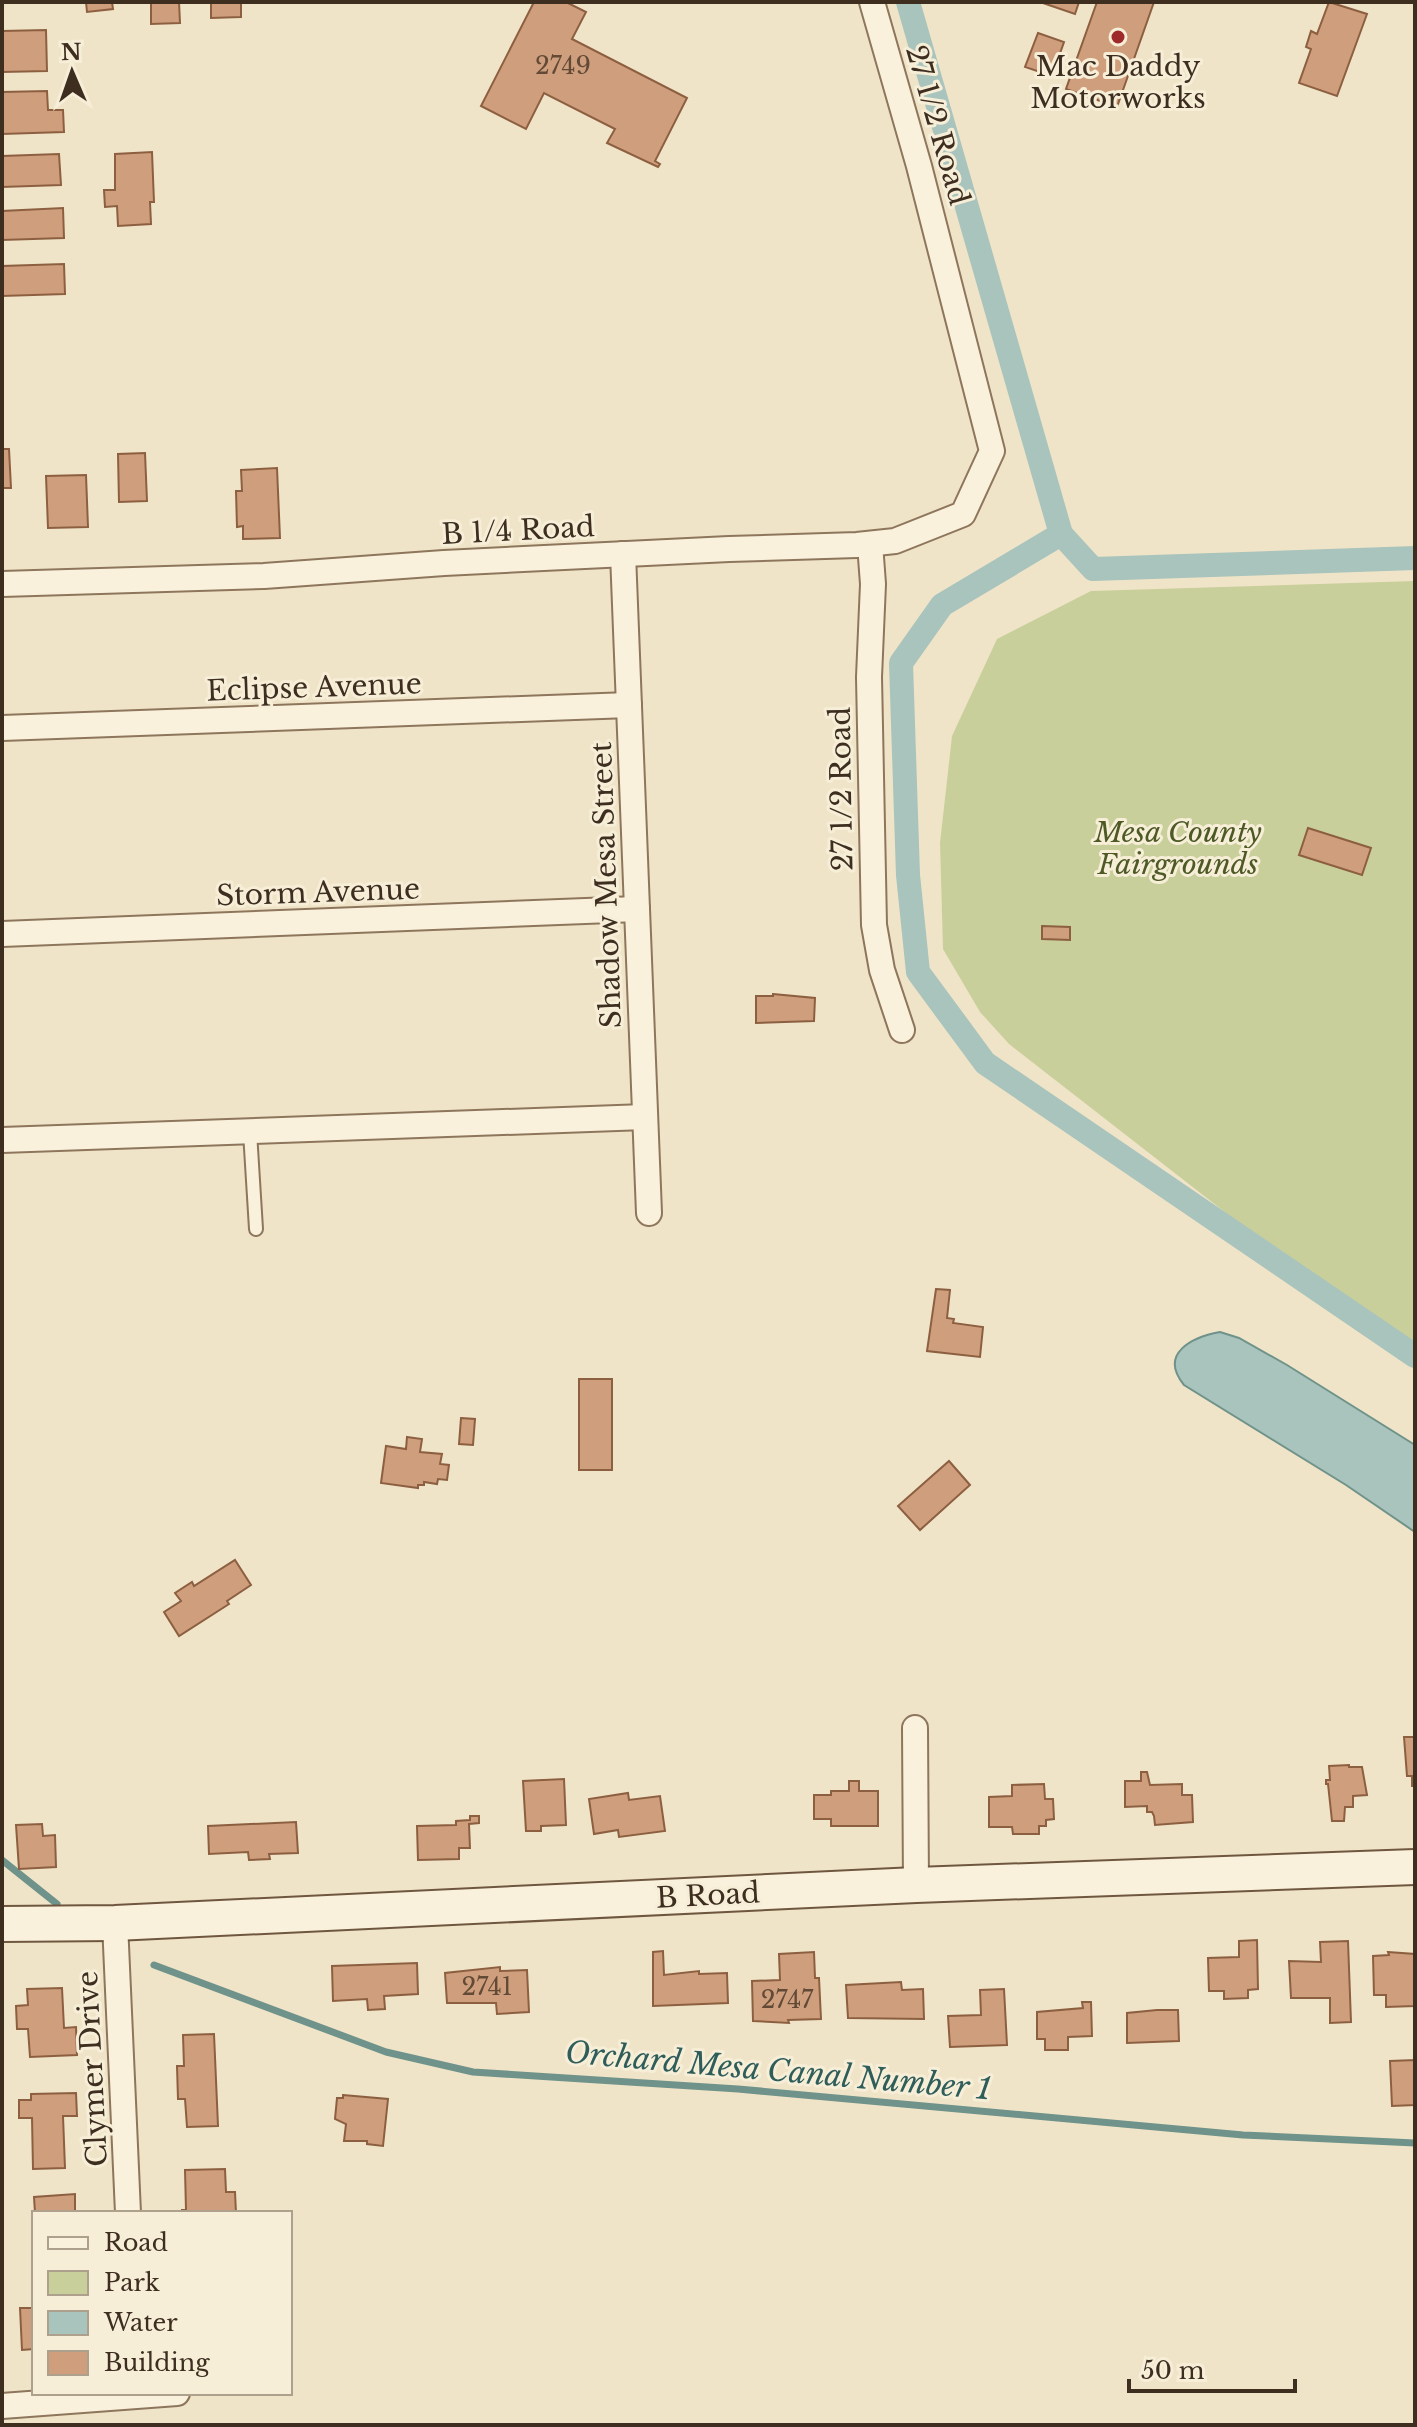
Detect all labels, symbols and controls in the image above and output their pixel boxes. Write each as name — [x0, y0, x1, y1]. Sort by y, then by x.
marker: Mac Daddy Motorworks — [1109, 28, 1127, 46]
north arrow — [32, 32, 112, 112]
text: N — [61, 39, 82, 66]
street label: 27 1/2 Road — [898, 41, 977, 209]
place label: Mac Daddy Motorworks — [1030, 49, 1206, 116]
house number: 2749 — [535, 51, 591, 80]
street label: B 1/4 Road — [441, 509, 596, 552]
street label: Eclipse Avenue — [206, 666, 422, 709]
street label: 27 1/2 Road — [823, 706, 860, 872]
street label: Shadow Mesa Street — [584, 741, 629, 1029]
park label: Mesa County Fairgrounds — [1093, 815, 1262, 882]
street label: Storm Avenue — [216, 871, 420, 914]
street label: B Road — [655, 1875, 761, 1916]
street label: Clymer Drive — [70, 1970, 115, 2168]
house number: 2741 — [461, 1972, 513, 2001]
house number: 2747 — [761, 1985, 814, 2014]
water label: Orchard Mesa Canal Number 1 — [564, 2033, 992, 2108]
legend — [32, 2211, 292, 2395]
text: Road — [104, 2228, 168, 2257]
text: Park — [104, 2268, 160, 2297]
text: Water — [103, 2308, 178, 2337]
scale bar — [1129, 2343, 1295, 2393]
text: Building — [104, 2348, 210, 2377]
text: 50 m — [1141, 2356, 1205, 2385]

